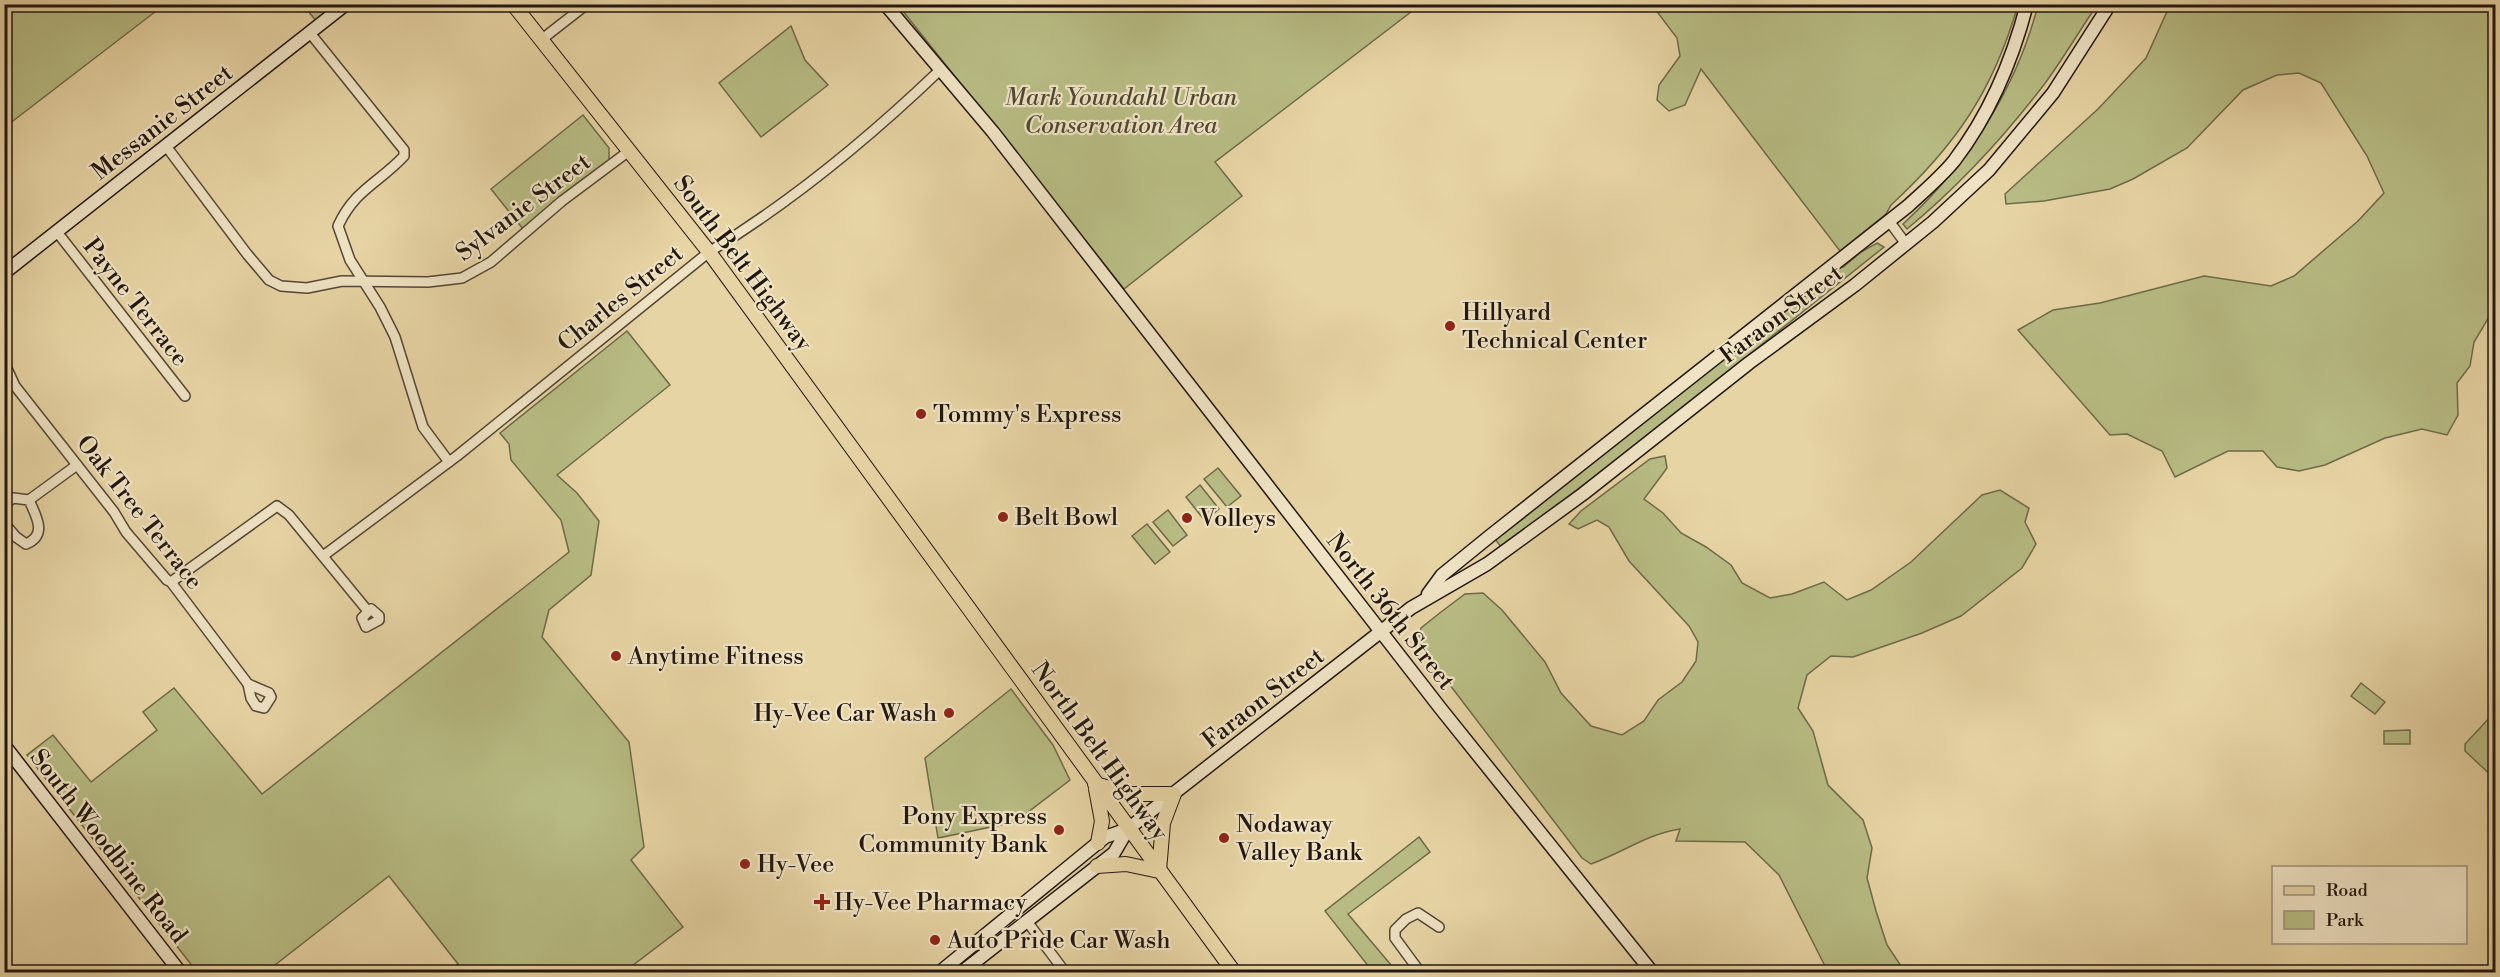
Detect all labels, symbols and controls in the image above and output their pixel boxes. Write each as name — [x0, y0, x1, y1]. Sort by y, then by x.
street label: Messanie Street — [86, 58, 240, 187]
park label: Mark Youndahl Urban Conservation Area — [1005, 83, 1238, 141]
street label: Sylvanie Street — [450, 147, 597, 268]
street label: South Belt Highway — [666, 170, 818, 358]
street label: Payne Terrace — [76, 233, 195, 373]
street label: Charles Street — [552, 239, 690, 359]
street label: Faraon Street — [1714, 258, 1850, 371]
place label: Hillyard Technical Center — [1462, 298, 1647, 356]
marker: Hillyard Technical Center — [1443, 319, 1457, 333]
place label: Tommy's Express — [933, 400, 1121, 430]
marker: Tommy's Express — [914, 407, 928, 421]
street label: Oak Tree Terrace — [70, 429, 209, 596]
place label: Belt Bowl — [1014, 503, 1118, 533]
place label: Volleys — [1198, 504, 1276, 534]
marker: Belt Bowl — [996, 510, 1010, 524]
marker: Volleys — [1180, 511, 1194, 525]
street label: North 36th Street — [1320, 527, 1461, 697]
street label: Faraon Street — [1197, 641, 1331, 756]
place label: Anytime Fitness — [627, 642, 804, 672]
marker: Anytime Fitness — [609, 649, 623, 663]
street label: North Belt Highway — [1024, 656, 1174, 847]
place label: Hy-Vee Car Wash — [754, 699, 937, 729]
marker: Hy-Vee Car Wash — [942, 706, 956, 720]
street label: South Woodbine Road — [23, 743, 194, 950]
place label: Pony Express Community Bank — [858, 802, 1048, 860]
place label: Nodaway Valley Bank — [1235, 810, 1363, 868]
marker: Pony Express Community Bank — [1052, 823, 1066, 837]
marker: Nodaway Valley Bank — [1217, 831, 1231, 845]
place label: Hy-Vee — [757, 850, 834, 880]
marker: Hy-Vee — [738, 857, 752, 871]
legend — [2272, 866, 2467, 944]
text: Road — [2326, 879, 2369, 902]
place label: Hy-Vee Pharmacy — [834, 888, 1027, 918]
marker: Hy-Vee Pharmacy — [815, 895, 829, 909]
text: Park — [2326, 909, 2365, 932]
place label: Auto Pride Car Wash — [946, 926, 1171, 956]
marker: Auto Pride Car Wash — [928, 933, 942, 947]

